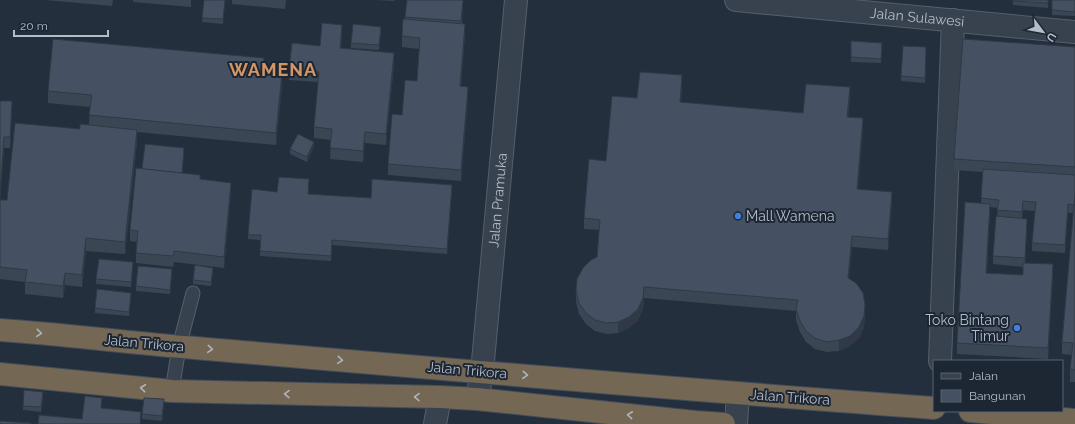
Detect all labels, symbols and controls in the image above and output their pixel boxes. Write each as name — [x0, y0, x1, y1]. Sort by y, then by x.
street label: Jalan Sulawesi — [869, 5, 965, 30]
scale bar — [14, 12, 108, 38]
north arrow — [1023, 12, 1063, 52]
text: 20 m — [20, 19, 48, 33]
text: U — [1043, 30, 1059, 44]
district label: WAMENA — [229, 59, 317, 80]
street label: Jalan Pramuka — [485, 152, 510, 248]
place label: Mall Wamena — [746, 208, 835, 224]
marker: Mall Wamena — [733, 211, 743, 221]
place label: Toko Bintang Timur — [925, 312, 1009, 344]
marker: Toko Bintang Timur — [1012, 323, 1022, 333]
one-way arrow — [36, 329, 42, 338]
street label: Jalan Trikora — [103, 332, 185, 354]
one-way arrow — [207, 345, 213, 354]
one-way arrow — [337, 355, 343, 364]
street label: Jalan Trikora — [426, 359, 508, 381]
legend — [933, 360, 1063, 412]
text: Jalan — [969, 369, 998, 383]
one-way arrow — [522, 371, 528, 380]
one-way arrow — [140, 384, 146, 393]
street label: Jalan Trikora — [749, 386, 831, 408]
text: Bangunan — [969, 389, 1026, 403]
one-way arrow — [284, 390, 290, 398]
one-way arrow — [414, 392, 420, 401]
one-way arrow — [627, 411, 633, 420]

